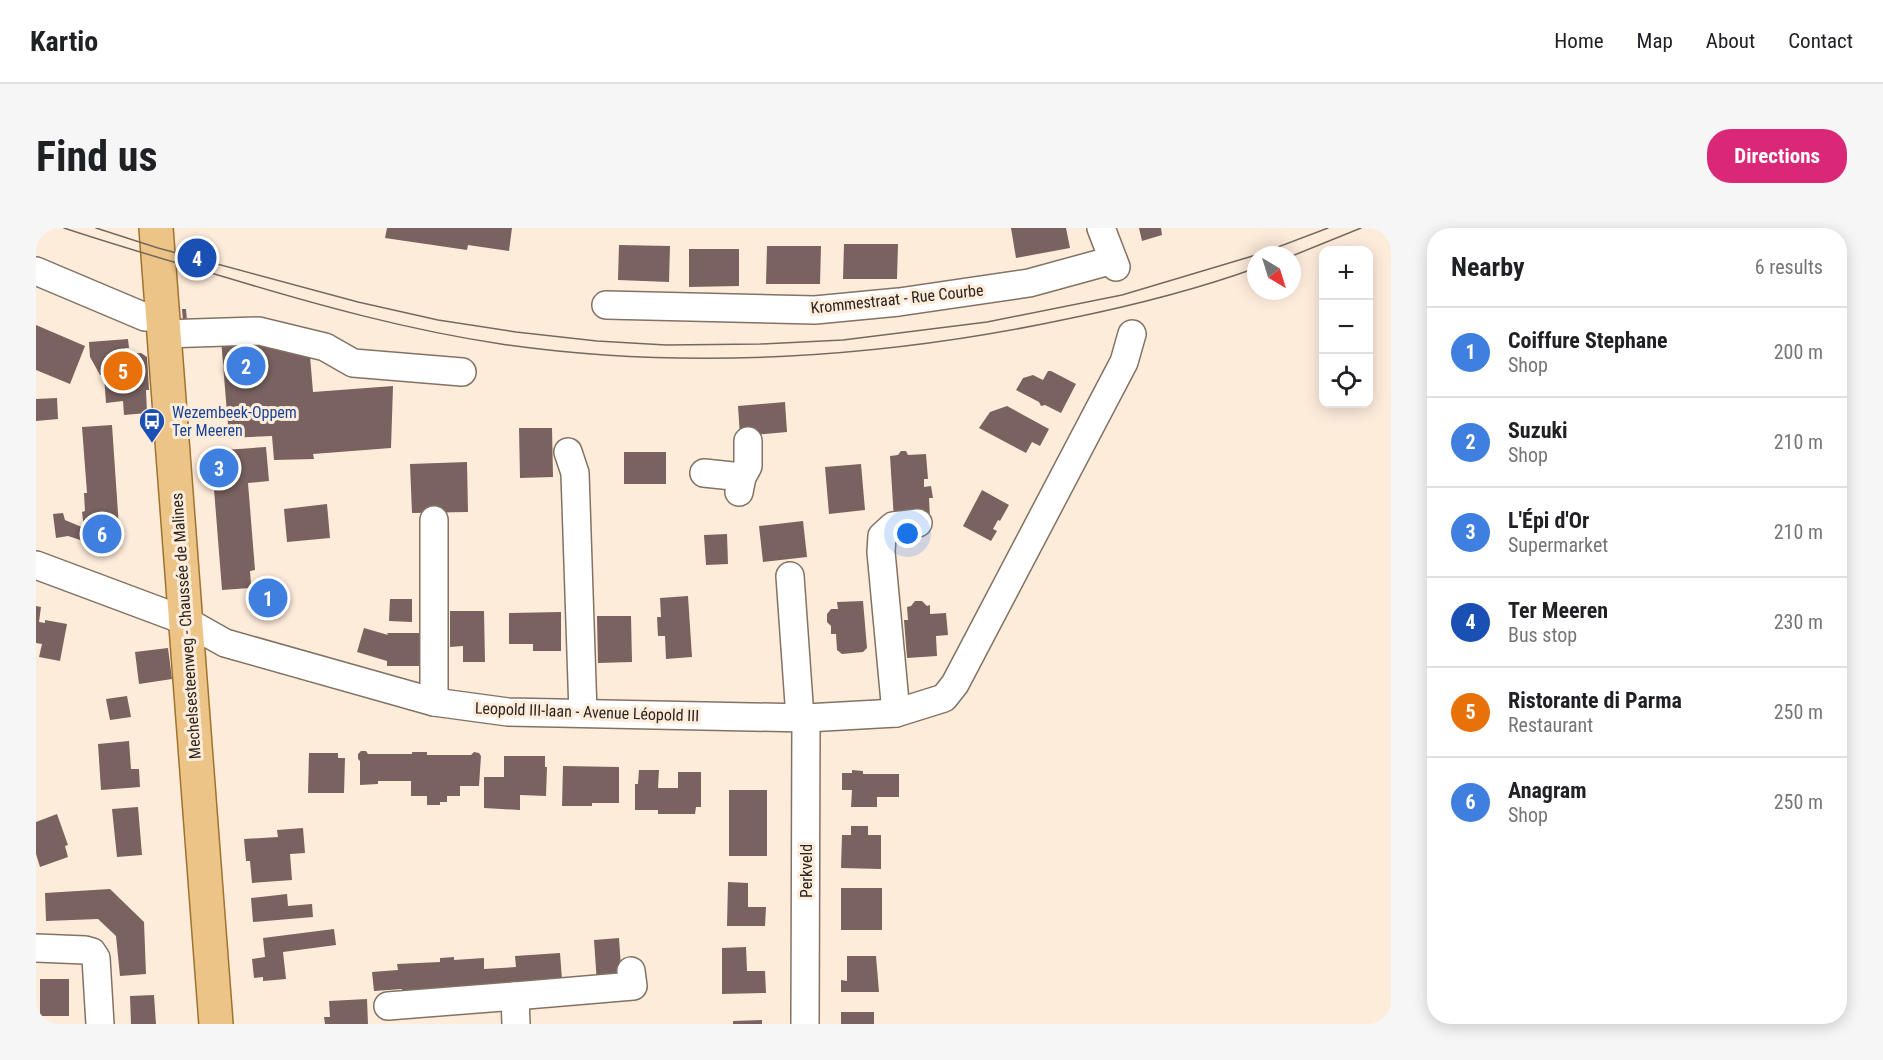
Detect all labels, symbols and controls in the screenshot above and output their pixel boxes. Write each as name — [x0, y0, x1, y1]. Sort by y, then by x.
text: Kartio — [30, 25, 98, 58]
text: Home — [1554, 29, 1604, 53]
text: Map — [1637, 29, 1673, 53]
text: About — [1706, 29, 1755, 53]
text: Contact — [1788, 29, 1853, 53]
button: Directions — [1707, 129, 1847, 183]
text: Find us — [36, 132, 157, 181]
pin: 4 — [178, 236, 216, 280]
north arrow — [1247, 246, 1301, 300]
map controls — [1319, 246, 1373, 408]
button: + — [1319, 246, 1373, 300]
text: Nearby — [1451, 252, 1525, 282]
text: 6 results — [1755, 255, 1823, 279]
street label: Krommestraat - Rue Courbe — [810, 280, 984, 318]
button: − — [1319, 300, 1373, 354]
text: Coiffure Stephane — [1508, 328, 1668, 353]
text: 1 — [1465, 340, 1476, 364]
text: 200 m — [1774, 340, 1823, 364]
pin: 2 — [226, 344, 266, 388]
pin: 5 — [104, 348, 142, 394]
text: Shop — [1508, 353, 1548, 377]
button: locate — [1319, 354, 1373, 408]
place label: Wezembeek-Oppem Ter Meeren — [172, 403, 297, 440]
bus stop icon: Wezembeek-Oppem Ter Meeren — [137, 406, 167, 444]
text: Suzuki — [1508, 418, 1568, 443]
text: 2 — [1465, 430, 1476, 454]
text: 210 m — [1774, 430, 1823, 454]
text: Shop — [1508, 443, 1548, 467]
pin: 3 — [200, 446, 238, 490]
street label: Mechelsesteenweg - Chaussée de Malines — [167, 492, 205, 760]
text: L'Épi d'Or — [1508, 508, 1589, 533]
pin: 6 — [82, 512, 122, 556]
your location — [893, 519, 922, 548]
text: 3 — [1465, 520, 1476, 544]
text: 210 m — [1774, 520, 1823, 544]
text: Supermarket — [1508, 533, 1608, 557]
pin: 1 — [248, 576, 288, 620]
text: Ter Meeren — [1508, 598, 1608, 623]
text: 4 — [1465, 610, 1476, 634]
text: 230 m — [1774, 610, 1823, 634]
text: Bus stop — [1508, 623, 1577, 647]
text: Ristorante di Parma — [1508, 688, 1682, 713]
street label: Leopold III-laan - Avenue Léopold III — [475, 699, 699, 725]
text: 5 — [1465, 700, 1476, 724]
text: 250 m — [1774, 700, 1823, 724]
text: Restaurant — [1508, 713, 1593, 737]
text: Anagram — [1508, 778, 1587, 803]
text: 6 — [1465, 790, 1476, 814]
text: 250 m — [1774, 790, 1823, 814]
text: Shop — [1508, 803, 1548, 827]
street label: Perkveld — [797, 844, 816, 898]

